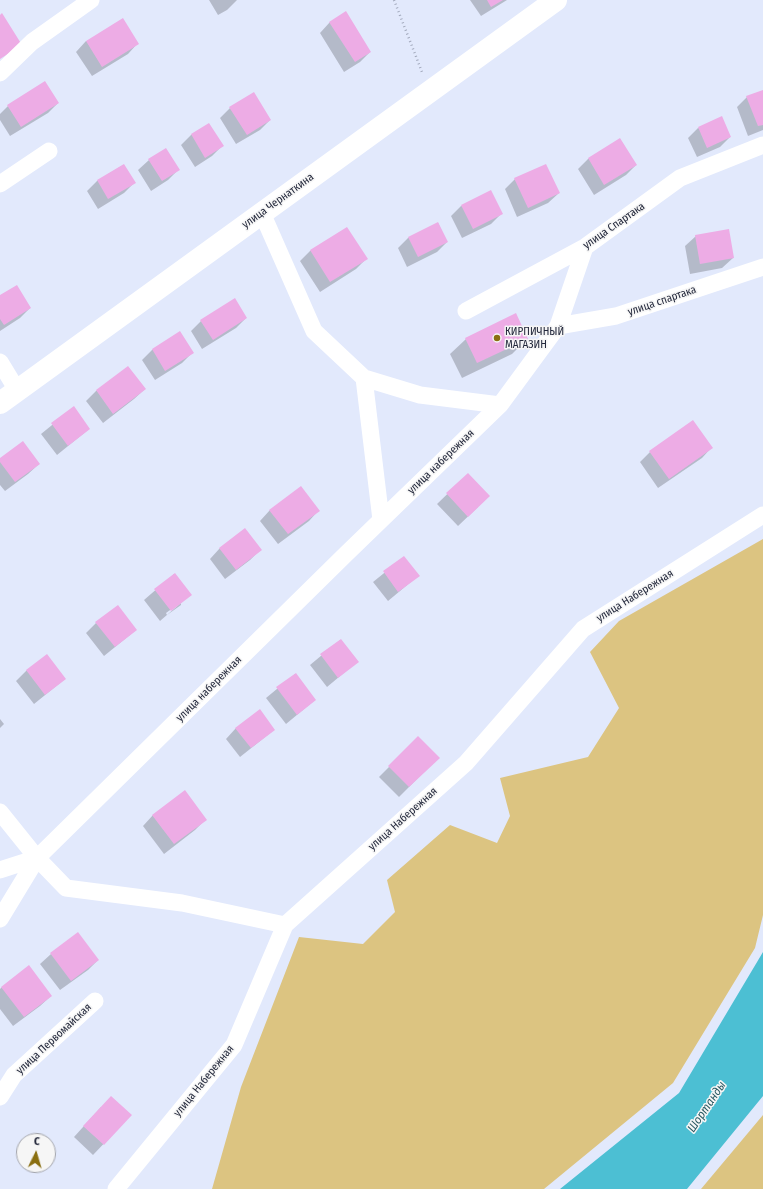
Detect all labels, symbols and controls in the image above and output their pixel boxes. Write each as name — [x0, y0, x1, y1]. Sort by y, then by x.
street label: улица Чернаткина — [240, 171, 316, 231]
street label: улица Спартака — [581, 200, 647, 252]
street label: улица спартака — [626, 283, 698, 319]
place label: КИРПИЧНЫЙ МАГАЗИН — [505, 325, 564, 351]
marker: КИРПИЧНЫЙ МАГАЗИН — [492, 333, 502, 343]
street label: улица набережная — [405, 427, 477, 497]
street label: улица Набережная — [594, 567, 676, 625]
street label: улица набережная — [173, 653, 245, 725]
street label: улица Набережная — [366, 785, 440, 853]
street label: улица Первомайская — [14, 1001, 94, 1077]
street label: улица Набережная — [171, 1043, 237, 1119]
water label: Шортанды — [685, 1079, 729, 1135]
north arrow — [16, 1133, 56, 1173]
text: С — [34, 1135, 40, 1148]

